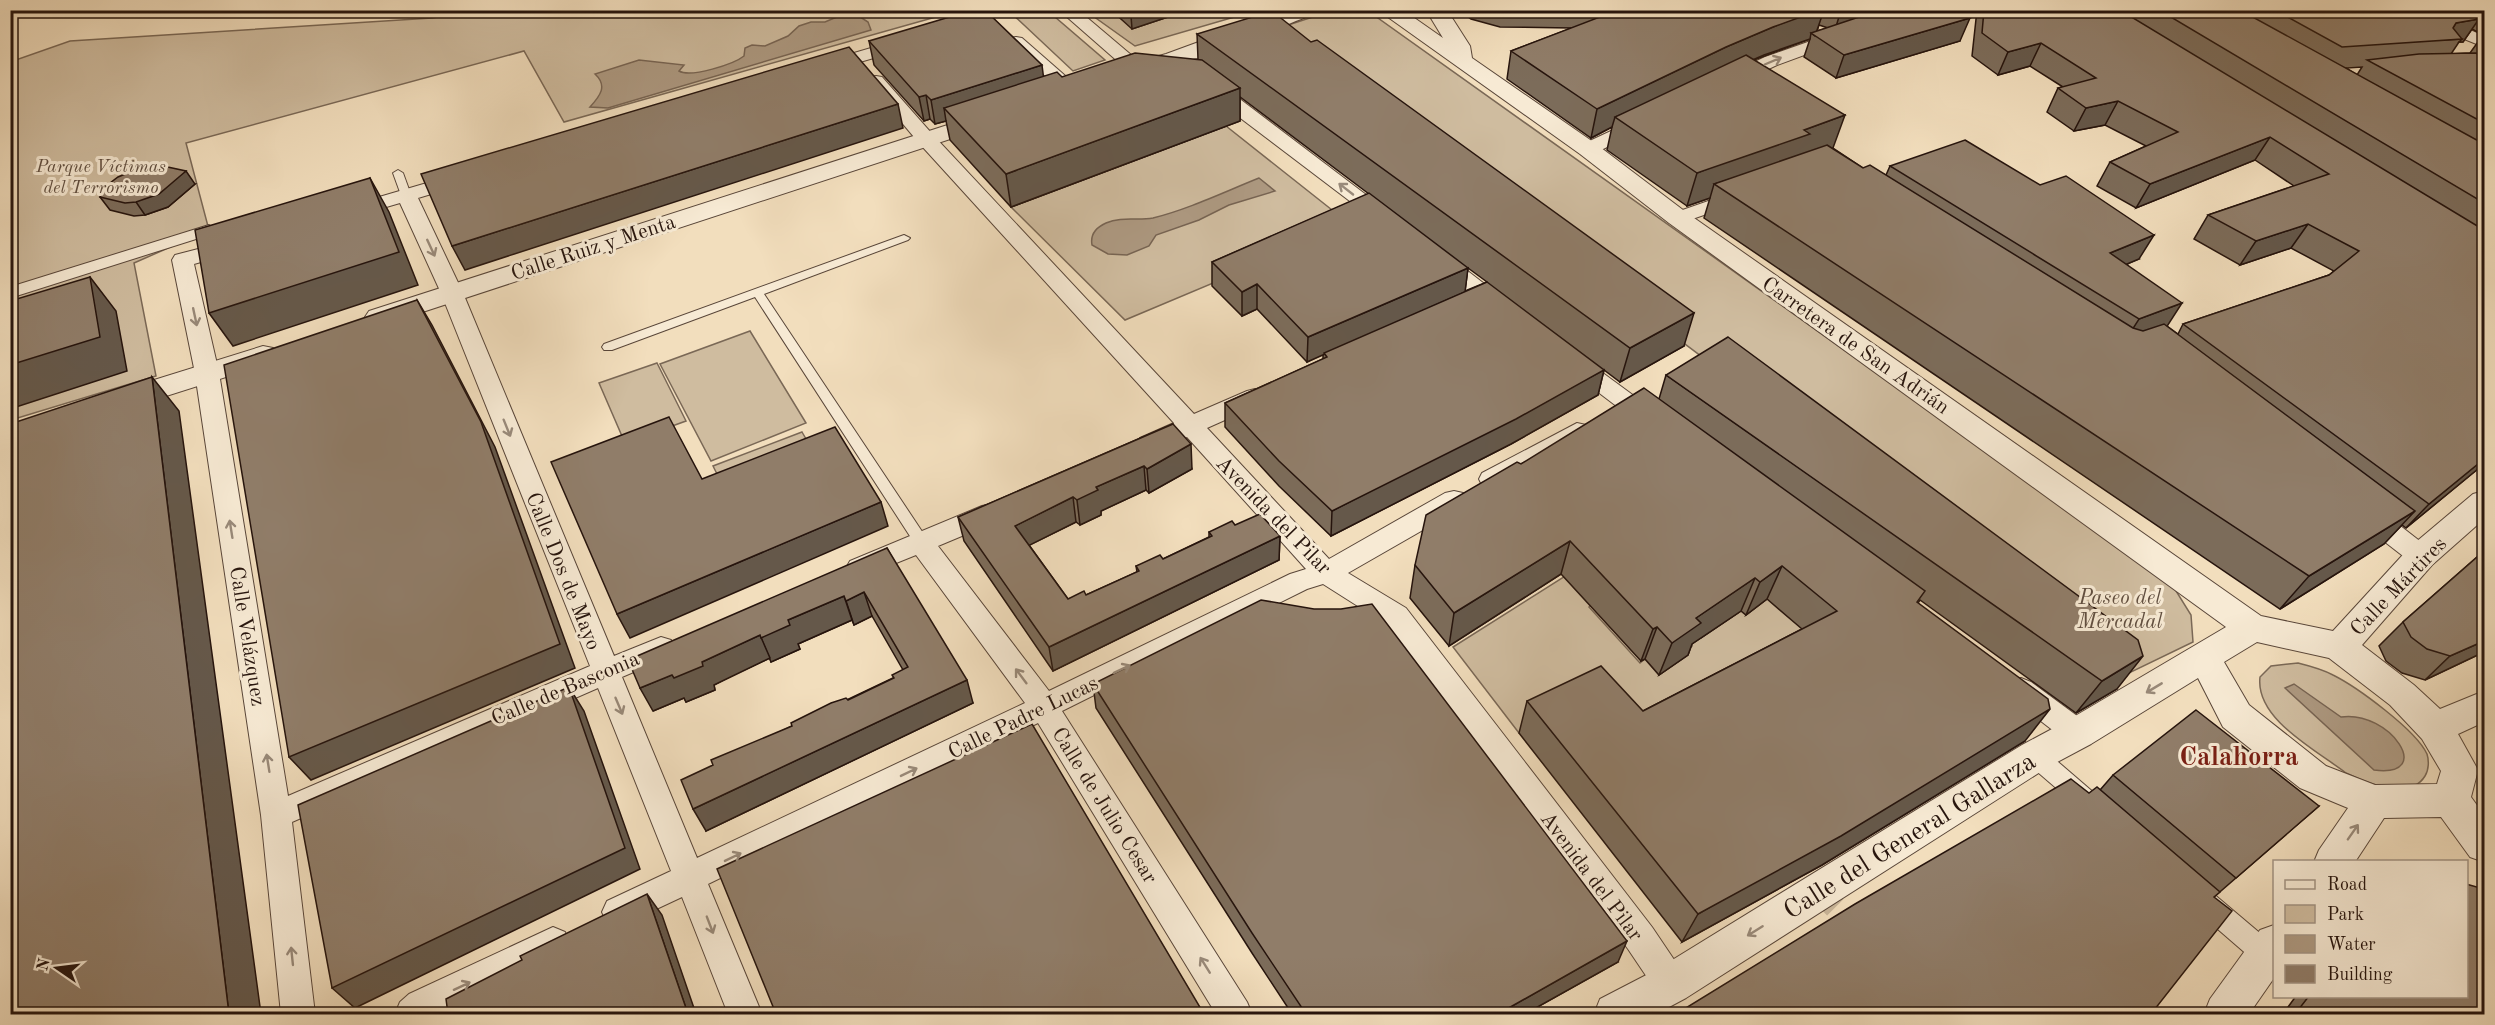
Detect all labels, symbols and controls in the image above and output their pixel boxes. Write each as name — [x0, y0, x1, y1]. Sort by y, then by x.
one-way arrow — [1764, 55, 1782, 66]
park label: Parque Víctimas del Terrorismo — [35, 158, 166, 197]
one-way arrow — [1339, 182, 1355, 195]
street label: Calle Ruiz y Menta — [509, 212, 678, 285]
one-way arrow — [426, 239, 438, 257]
street label: Carretera de San Adrián — [1758, 274, 1953, 419]
one-way arrow — [190, 306, 201, 326]
one-way arrow — [502, 418, 513, 437]
street label: Avenida del Pilar — [1211, 453, 1335, 580]
street label: Calle Dos de Mayo — [521, 490, 604, 653]
one-way arrow — [226, 519, 237, 539]
street label: Calle Mártires — [2347, 534, 2451, 640]
street label: Calle Velázquez — [225, 565, 268, 708]
park label: Paseo del Mercadal — [2076, 588, 2163, 633]
street label: Calle de Basconia — [488, 649, 643, 730]
one-way arrow — [1112, 662, 1130, 674]
one-way arrow — [1015, 669, 1027, 685]
street label: Calle Padre Lucas — [945, 673, 1102, 764]
one-way arrow — [2146, 682, 2163, 694]
one-way arrow — [614, 697, 625, 715]
street label: Calle de Julio Cesar — [1047, 724, 1160, 888]
district label: Calahorra — [2179, 744, 2299, 771]
street label: Calle del General Gallarza — [1780, 748, 2041, 925]
one-way arrow — [262, 753, 273, 773]
one-way arrow — [899, 766, 917, 778]
street label: Avenida del Pilar — [1536, 808, 1646, 946]
one-way arrow — [2347, 824, 2359, 840]
one-way arrow — [724, 851, 742, 863]
legend — [2273, 860, 2468, 998]
text: Road — [2327, 876, 2367, 894]
text: Park — [2327, 906, 2364, 924]
one-way arrow — [705, 916, 716, 934]
one-way arrow — [1747, 926, 1764, 938]
text: Water — [2327, 936, 2376, 954]
north arrow — [27, 938, 87, 998]
one-way arrow — [286, 947, 297, 967]
text: N — [35, 956, 54, 973]
one-way arrow — [1198, 957, 1210, 974]
text: Building — [2327, 966, 2393, 984]
one-way arrow — [453, 979, 471, 991]

